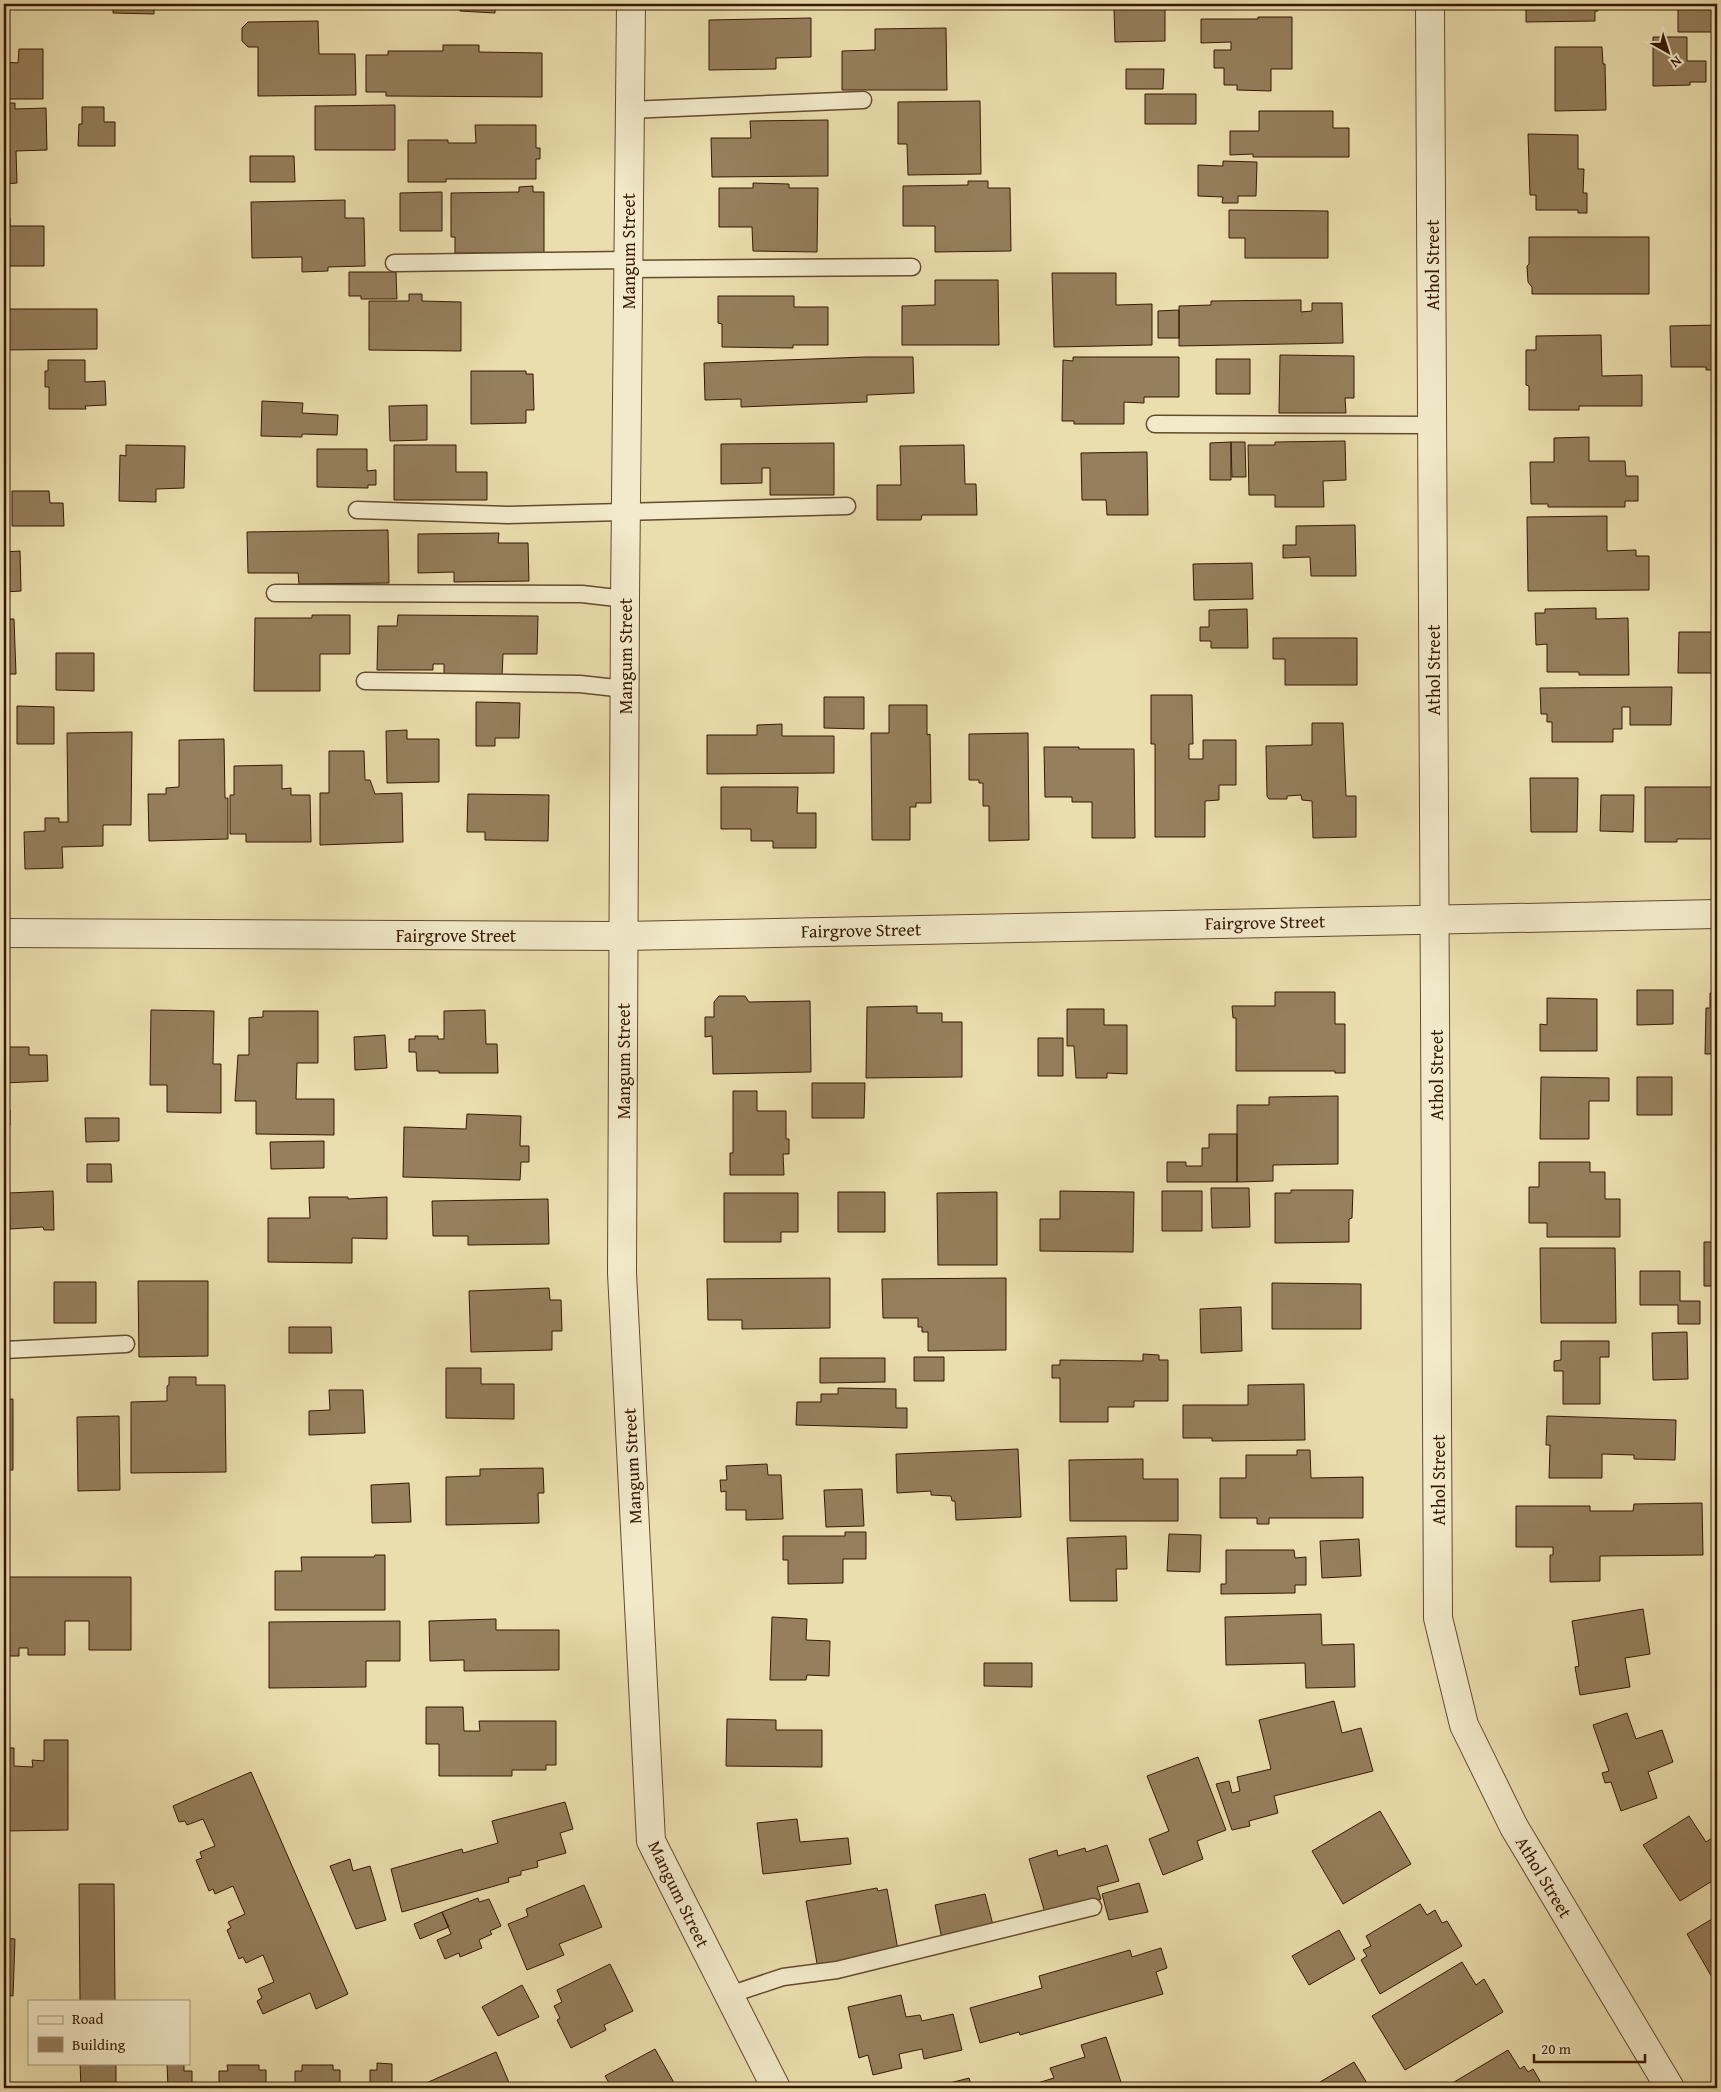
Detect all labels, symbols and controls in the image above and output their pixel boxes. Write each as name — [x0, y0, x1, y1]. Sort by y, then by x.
north arrow — [1644, 28, 1694, 78]
text: N — [1666, 51, 1686, 73]
street label: Mangum Street — [615, 192, 642, 309]
street label: Athol Street — [1419, 219, 1446, 311]
street label: Mangum Street — [612, 597, 639, 714]
street label: Athol Street — [1420, 624, 1447, 716]
street label: Fairgrove Street — [1205, 907, 1326, 937]
street label: Fairgrove Street — [801, 915, 922, 945]
street label: Fairgrove Street — [396, 922, 517, 949]
street label: Mangum Street — [610, 1002, 637, 1119]
street label: Athol Street — [1423, 1029, 1450, 1121]
street label: Mangum Street — [615, 1407, 649, 1525]
street label: Athol Street — [1425, 1434, 1452, 1526]
street label: Athol Street — [1509, 1831, 1579, 1924]
street label: Mangum Street — [641, 1836, 717, 1953]
legend — [28, 2000, 190, 2064]
text: Road — [72, 2008, 103, 2029]
scale bar — [1534, 2032, 1645, 2064]
text: Building — [72, 2034, 126, 2055]
text: 20 m — [1541, 2038, 1572, 2059]

